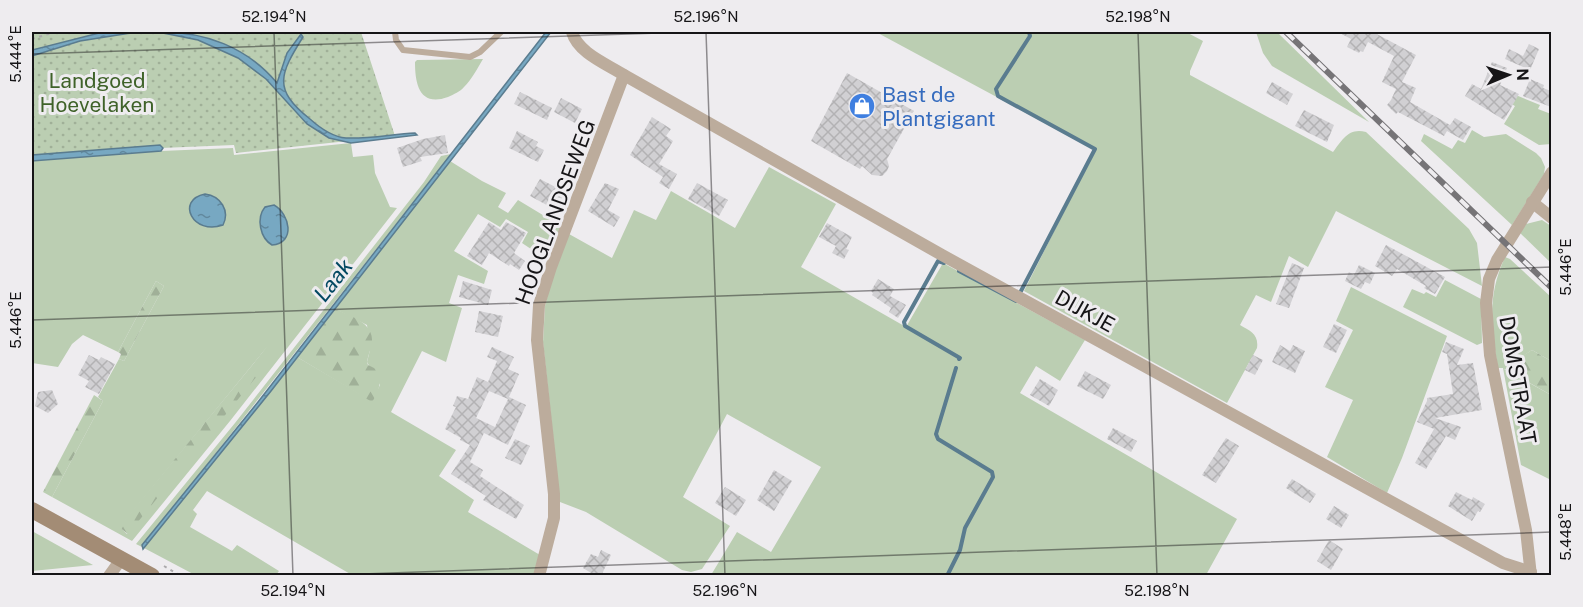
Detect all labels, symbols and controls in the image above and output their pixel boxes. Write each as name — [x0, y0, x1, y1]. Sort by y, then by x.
text: 52.194°N — [241, 8, 307, 25]
text: 52.196°N — [674, 8, 738, 25]
text: 52.198°N — [1105, 8, 1171, 25]
text: 5.444°E — [7, 25, 24, 83]
north arrow — [1478, 45, 1538, 105]
park label: Landgoed Hoevelaken — [40, 68, 154, 117]
text: N — [1513, 68, 1532, 81]
place label: Bast de Plantgigant — [882, 82, 996, 131]
shop icon: Bast de Plantgigant — [847, 91, 877, 121]
street label: HOOGLANDSEWEG — [510, 116, 600, 308]
text: 5.446°E — [1557, 238, 1574, 296]
water label: Laak — [308, 253, 358, 307]
street label: DIJKJE — [1051, 284, 1119, 338]
text: 5.446°E — [7, 291, 24, 349]
street label: DOMSTRAAT — [1494, 314, 1542, 446]
text: 5.448°E — [1557, 503, 1574, 561]
text: 52.194°N — [260, 582, 326, 599]
text: 52.196°N — [693, 582, 757, 599]
text: 52.198°N — [1124, 582, 1190, 599]

